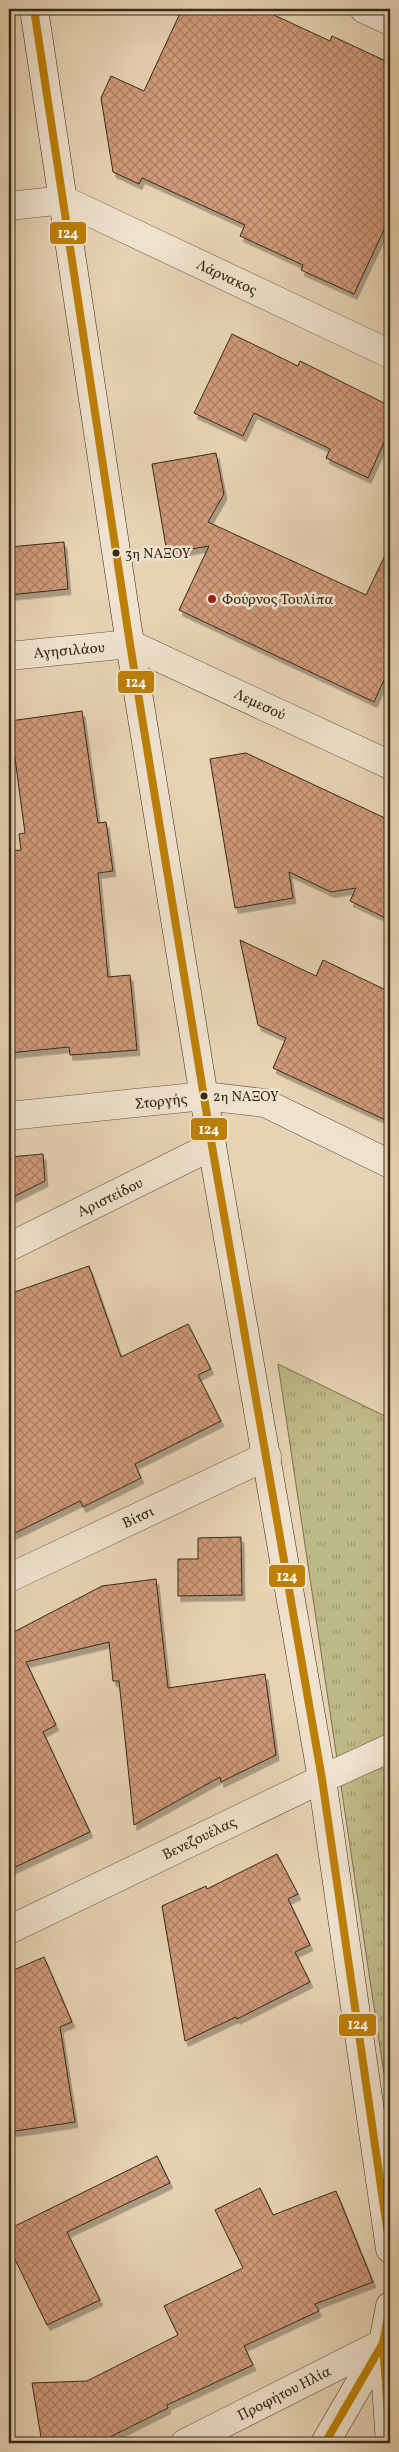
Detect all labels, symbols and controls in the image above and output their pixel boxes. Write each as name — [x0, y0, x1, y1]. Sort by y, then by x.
line badge: 124 — [49, 221, 87, 245]
text: 124 — [57, 225, 79, 244]
street label: Λάρνακος — [193, 255, 260, 302]
place label: 3η ΝΑΞΟΥ — [125, 545, 191, 564]
marker: 3η ΝΑΞΟΥ — [111, 548, 121, 558]
place label: Φούρνος Τουλίπα — [222, 590, 333, 611]
marker: Φούρνος Τουλίπα — [206, 593, 218, 605]
street label: Αγησιλάου — [33, 638, 106, 665]
line badge: 124 — [117, 670, 155, 694]
text: 124 — [125, 674, 147, 693]
street label: Λεμεσού — [230, 684, 289, 726]
place label: 2η ΝΑΞΟΥ — [213, 1088, 279, 1107]
street label: Στοργής — [134, 1089, 189, 1116]
marker: 2η ΝΑΞΟΥ — [199, 1091, 209, 1101]
line badge: 124 — [190, 1117, 228, 1141]
text: 124 — [198, 1121, 220, 1140]
street label: Αριστείδου — [74, 1173, 147, 1223]
street label: Βίτσι — [119, 1502, 158, 1535]
line badge: 124 — [268, 1564, 306, 1588]
text: 124 — [276, 1568, 298, 1587]
street label: Βενεζουέλας — [159, 1812, 241, 1866]
line badge: 124 — [338, 2013, 377, 2037]
text: 124 — [347, 2016, 369, 2035]
street label: Προφήτου Ηλία — [234, 2362, 335, 2427]

